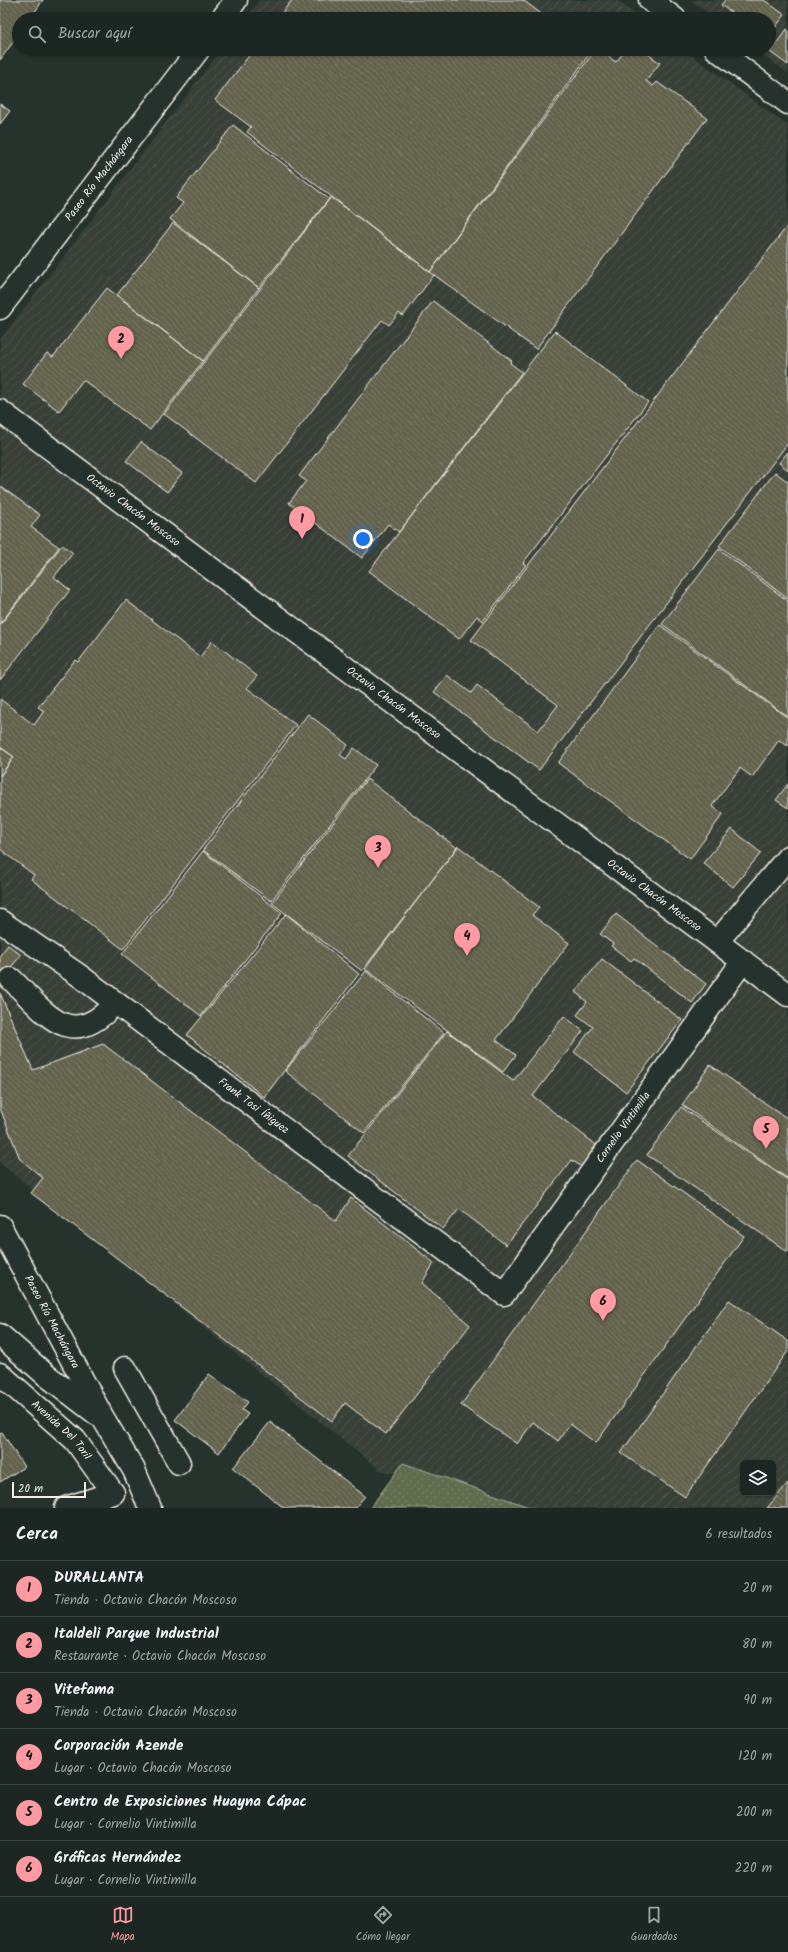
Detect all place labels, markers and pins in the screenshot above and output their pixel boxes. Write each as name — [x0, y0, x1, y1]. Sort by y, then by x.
pin: 2 — [108, 326, 134, 359]
pin: 1 — [289, 506, 315, 539]
pin: 3 — [365, 835, 391, 868]
pin: 4 — [454, 923, 480, 956]
pin: 5 — [753, 1116, 779, 1149]
pin: 6 — [590, 1288, 616, 1321]

